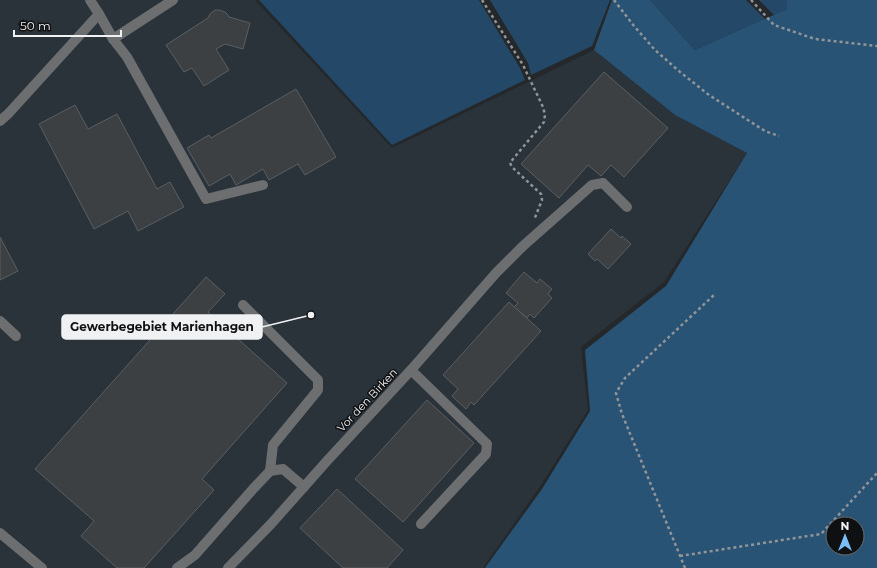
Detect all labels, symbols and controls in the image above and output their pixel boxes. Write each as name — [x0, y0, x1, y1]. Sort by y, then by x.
scale bar — [14, 12, 121, 38]
text: 50 m — [20, 18, 51, 33]
callout: Gewerbegebiet Marienhagen — [62, 315, 262, 339]
text: Gewerbegebiet Marienhagen — [70, 319, 254, 334]
street label: Vor den Birken — [334, 365, 400, 435]
north arrow — [825, 516, 865, 556]
text: N — [841, 519, 849, 533]

